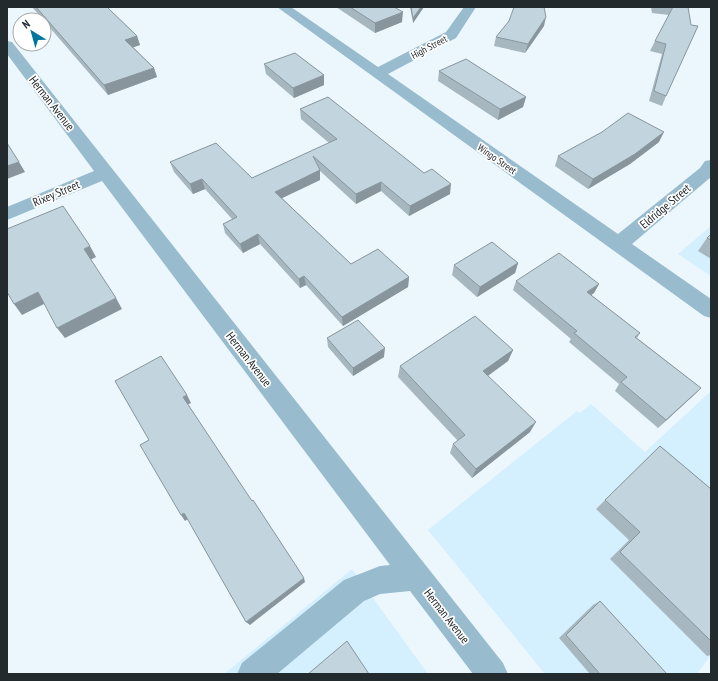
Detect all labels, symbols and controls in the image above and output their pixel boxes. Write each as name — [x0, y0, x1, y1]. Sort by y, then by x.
north arrow — [12, 12, 52, 52]
text: N — [19, 17, 33, 31]
street label: High Street — [409, 32, 450, 62]
street label: Herman Avenue — [26, 73, 78, 133]
street label: Wingo Street — [475, 141, 519, 177]
street label: Rixey Street — [30, 176, 82, 210]
street label: Eldridge Street — [637, 180, 694, 232]
street label: Herman Avenue — [223, 329, 275, 389]
street label: Herman Avenue — [421, 586, 473, 646]

